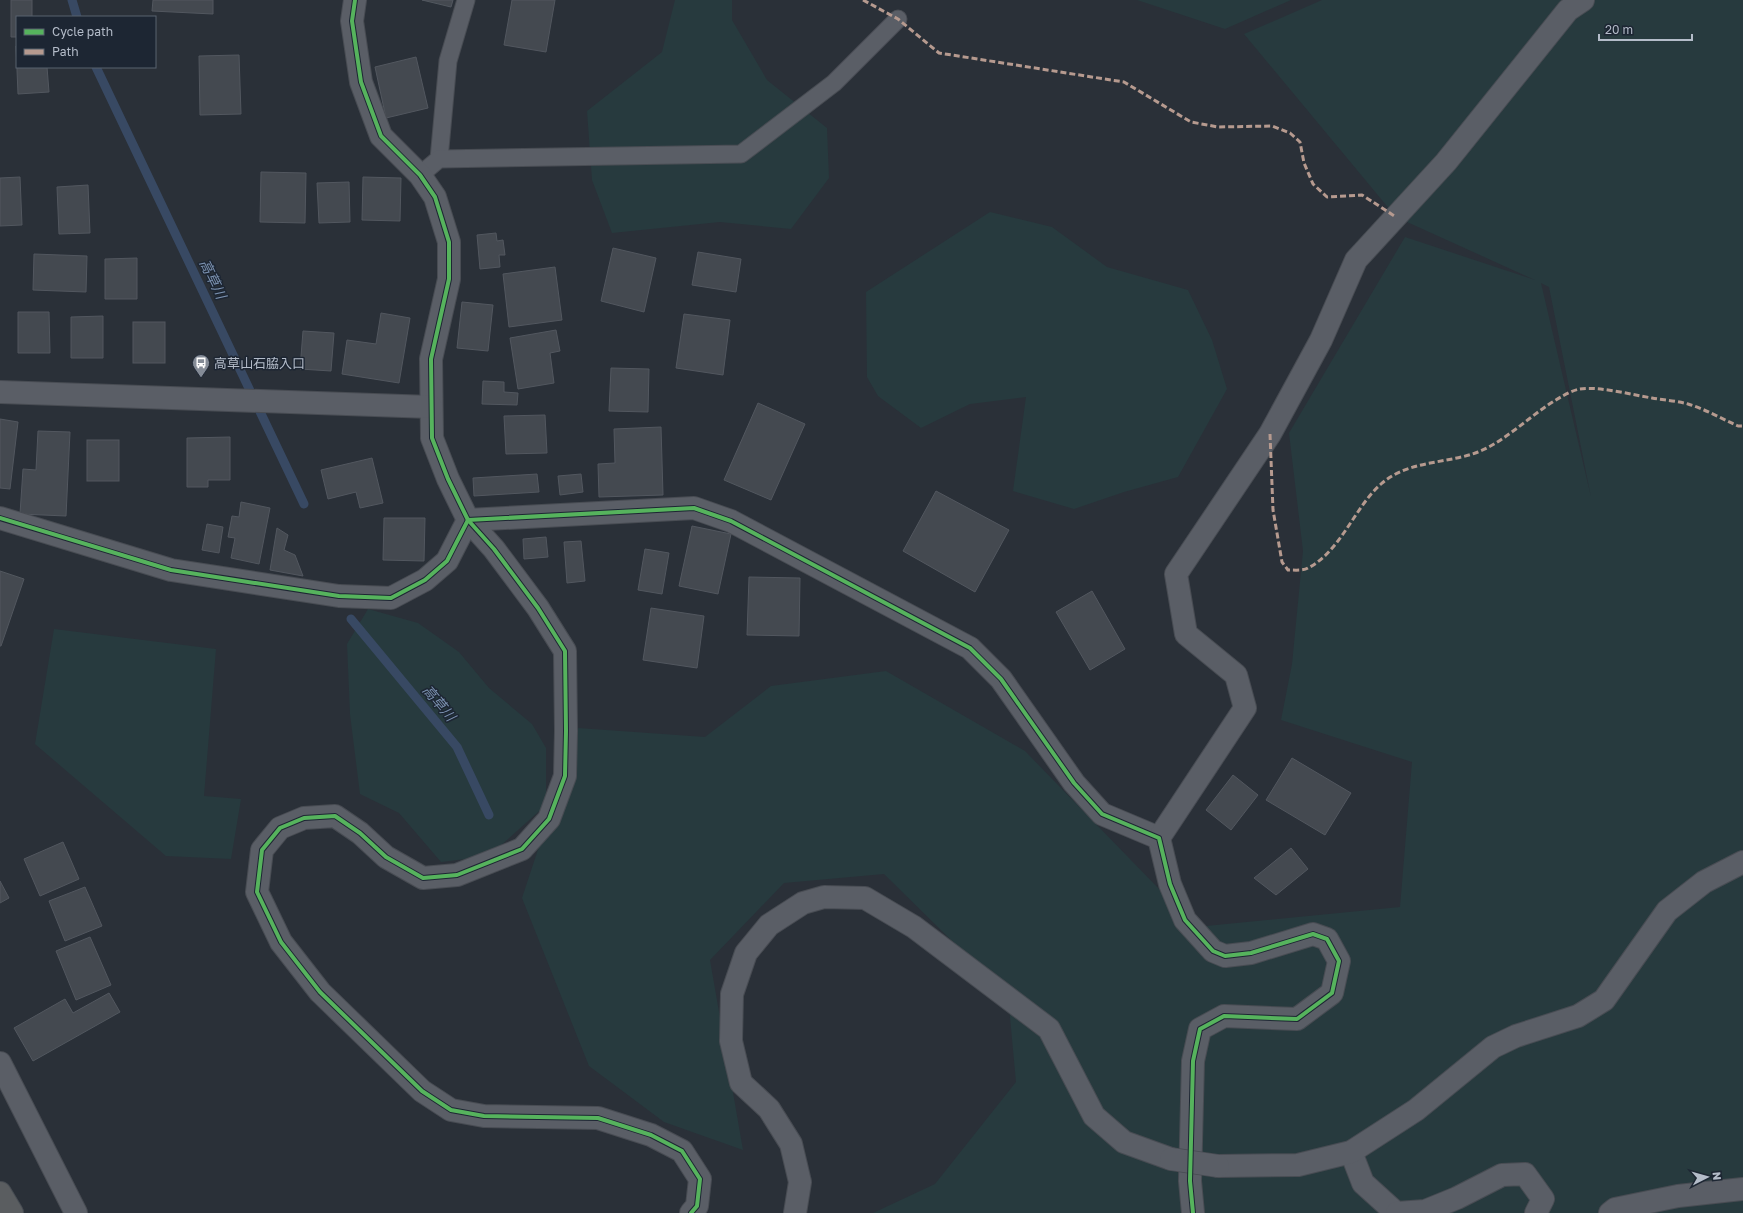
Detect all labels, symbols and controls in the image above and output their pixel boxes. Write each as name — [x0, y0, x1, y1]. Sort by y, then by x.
legend — [16, 16, 156, 68]
scale bar — [1599, 16, 1692, 42]
text: 20 m — [1605, 22, 1633, 37]
text: Cycle path — [52, 24, 113, 39]
text: Path — [52, 44, 79, 59]
water label: 高草川 — [197, 256, 231, 303]
bus stop icon: 高草山石脇入口 — [191, 353, 211, 378]
place label: 高草山石脇入口 — [214, 355, 305, 371]
water label: 高草川 — [419, 681, 461, 726]
north arrow — [1687, 1157, 1727, 1197]
text: N — [1711, 1171, 1724, 1181]

